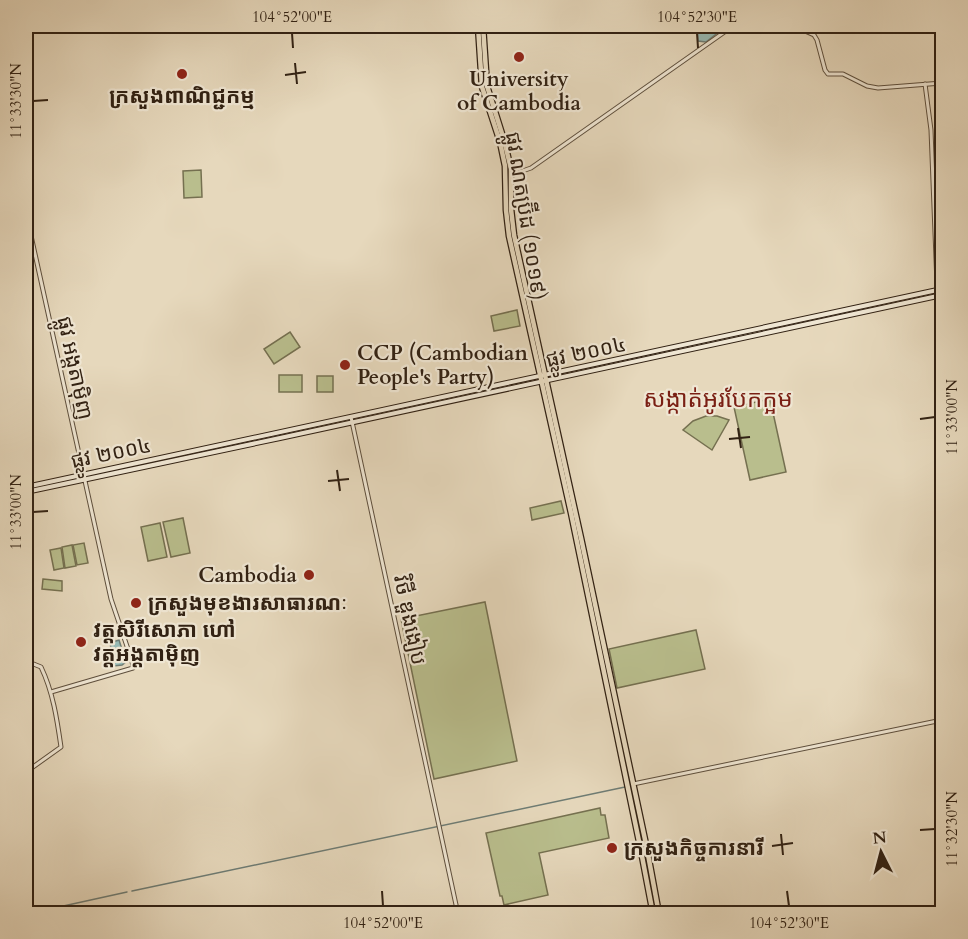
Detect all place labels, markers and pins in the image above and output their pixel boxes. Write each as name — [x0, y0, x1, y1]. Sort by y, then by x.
marker: University of Cambodia — [512, 50, 526, 64]
place label: University of Cambodia — [457, 65, 582, 118]
marker: ក្រសួងពាណិជ្ជកម្ម — [175, 67, 189, 81]
place label: ក្រសួងពាណិជ្ជកម្ម — [109, 82, 255, 111]
place label: CCP (Cambodian People's Party) — [357, 339, 529, 392]
marker: CCP (Cambodian People's Party) — [338, 358, 352, 372]
place label: Cambodia — [198, 561, 298, 590]
marker: Cambodia — [302, 568, 316, 582]
place label: ក្រសួងមុខងារសាធារណៈ — [148, 589, 347, 618]
marker: ក្រសួងមុខងារសាធារណៈ — [129, 596, 143, 610]
place label: វត្តសិរីសោភា ហៅ វត្តអង្តតាម៉ិញ — [93, 616, 236, 669]
marker: វត្តសិរីសោភា ហៅ វត្តអង្តតាម៉ិញ — [74, 635, 88, 649]
place label: ក្រសួងកិច្ចការនារី — [624, 834, 764, 863]
marker: ក្រសួងកិច្ចការនារី — [605, 841, 619, 855]

